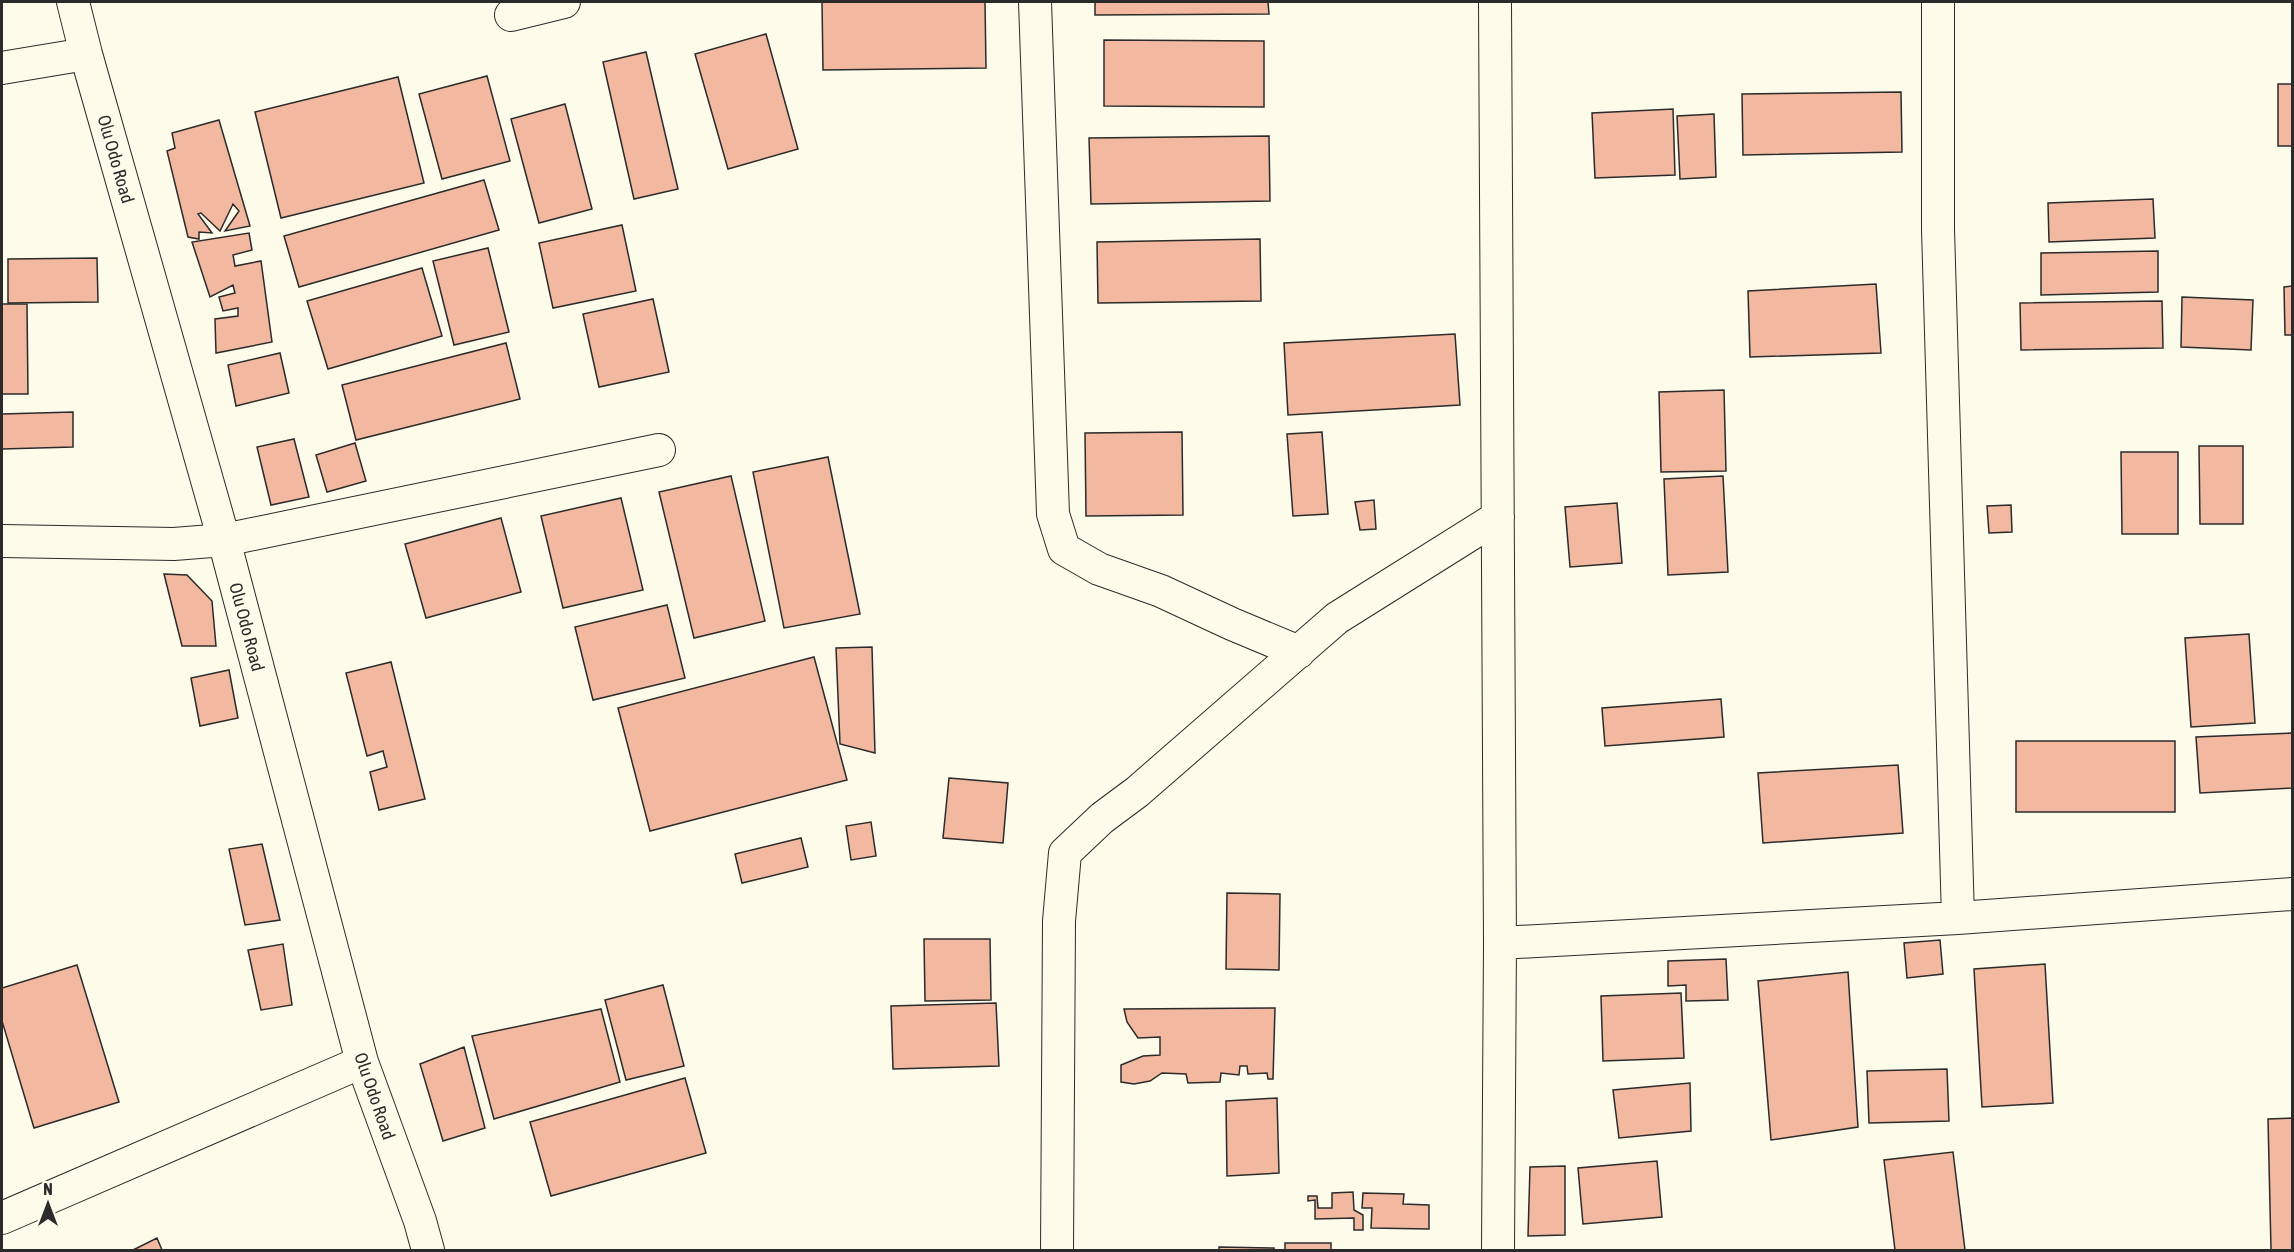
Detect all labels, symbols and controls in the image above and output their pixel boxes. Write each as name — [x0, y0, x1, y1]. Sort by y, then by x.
street label: Olu Odo Road — [93, 112, 139, 206]
street label: Olu Odo Road — [225, 580, 269, 674]
street label: Olu Odo Road — [350, 1050, 400, 1142]
north arrow — [18, 1174, 78, 1234]
text: N — [43, 1180, 53, 1198]

